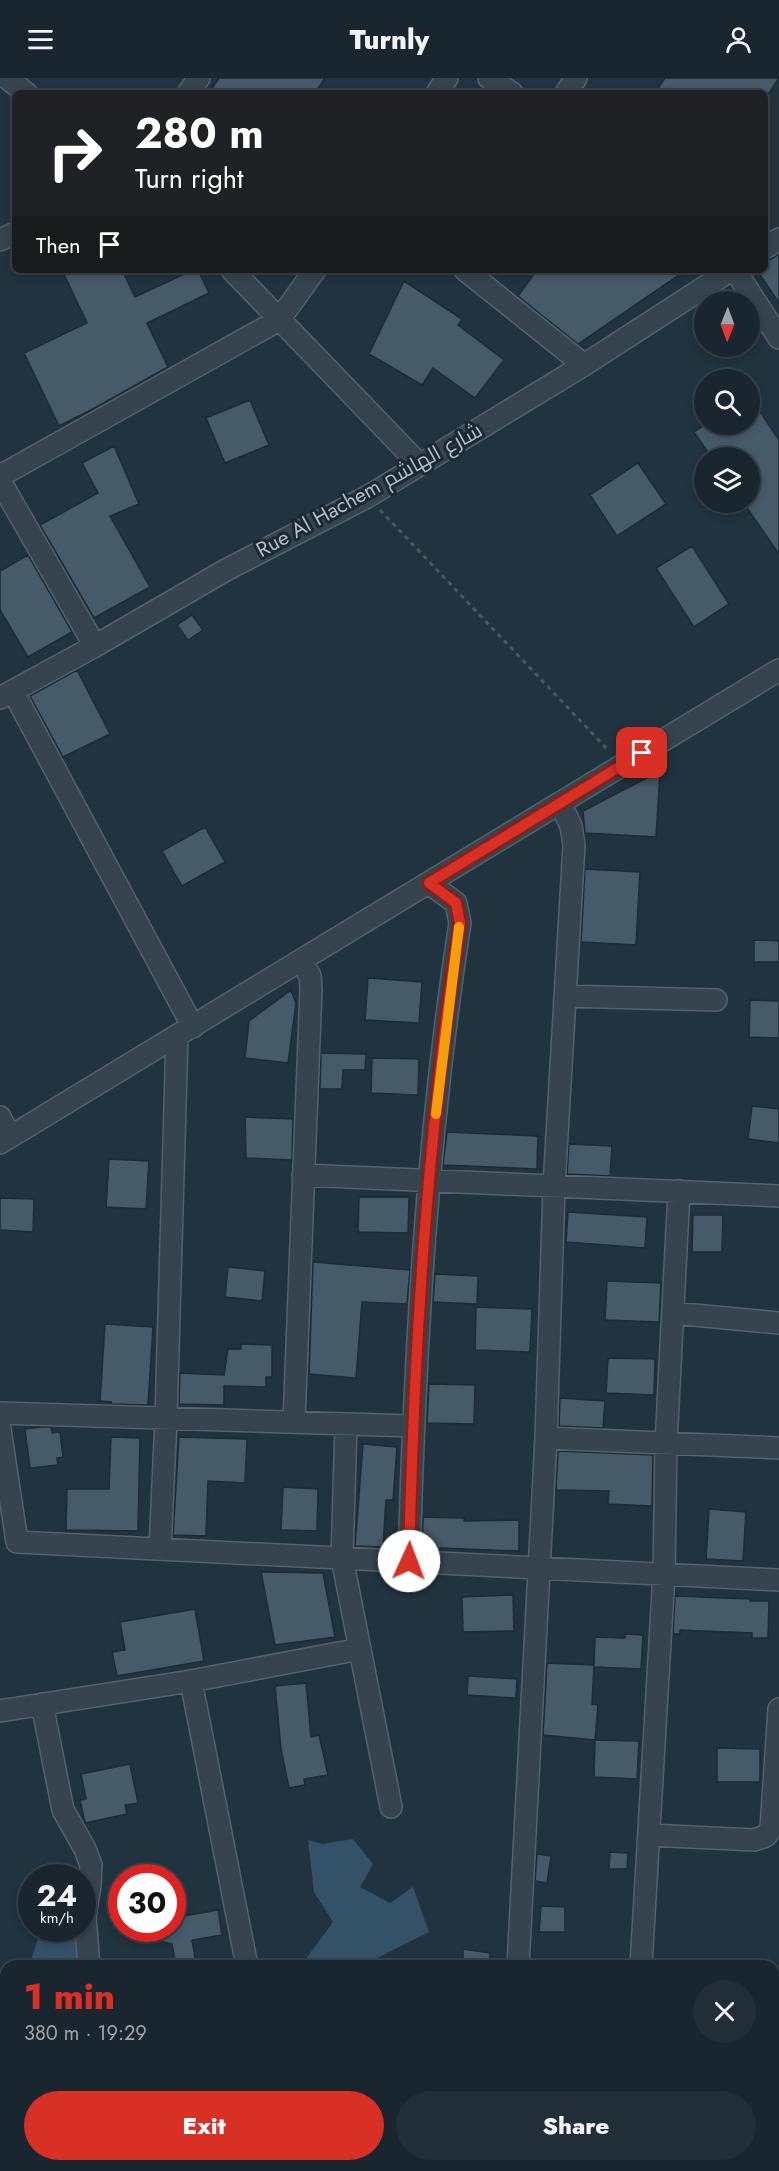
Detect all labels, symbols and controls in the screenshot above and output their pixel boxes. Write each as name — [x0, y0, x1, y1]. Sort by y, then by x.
text: Turnly — [350, 20, 429, 59]
icon: menu — [24, 23, 57, 56]
icon: person — [722, 23, 755, 56]
text: 280 m — [135, 103, 264, 164]
icon: right — [36, 114, 114, 192]
text: Turn right — [135, 159, 243, 198]
icon: arrive — [93, 228, 126, 261]
text: Then — [36, 229, 81, 261]
north arrow — [694, 291, 760, 357]
map controls — [694, 291, 760, 513]
button: search — [694, 369, 760, 435]
street label: Rue Al Hachem شارع الهاشم — [251, 415, 487, 565]
button: layers — [694, 447, 760, 513]
pin — [616, 727, 667, 778]
icon: arrive — [625, 736, 658, 769]
position arrow — [377, 1529, 441, 1593]
speed limit sign: 30 — [108, 1864, 186, 1942]
text: 24 — [37, 1874, 77, 1917]
text: km/h — [40, 1907, 74, 1929]
text: 1 min — [24, 1970, 115, 2022]
button: close — [693, 1980, 756, 2043]
text: 380 m · 19:29 — [24, 2019, 147, 2048]
button: Exit — [24, 2091, 384, 2160]
button: Share — [396, 2091, 756, 2160]

